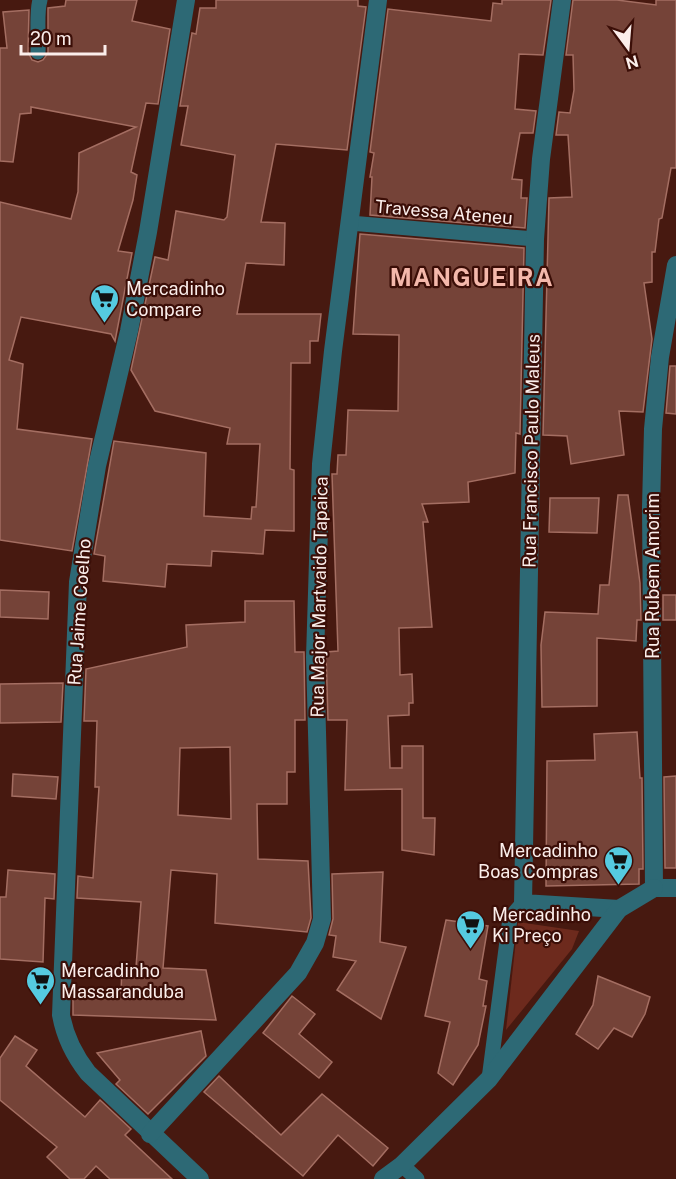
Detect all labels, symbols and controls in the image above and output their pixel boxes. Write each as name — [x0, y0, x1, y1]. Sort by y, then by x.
scale bar — [21, 18, 105, 56]
north arrow — [598, 18, 658, 78]
text: 20 m — [30, 28, 72, 49]
text: N — [623, 51, 641, 73]
street label: Travessa Ateneu — [374, 196, 514, 228]
district label: MANGUEIRA — [390, 263, 554, 291]
place label: Mercadinho Compare — [126, 278, 225, 320]
supermarket icon: Mercadinho Compare — [89, 282, 121, 324]
street label: Rua Francisco Paulo Maleus — [518, 334, 544, 568]
street label: Rua Major Martvaido Tapaica — [306, 476, 332, 718]
street label: Rua Rubem Amorim — [642, 493, 663, 659]
street label: Rua Jaime Coelho — [63, 538, 95, 686]
place label: Mercadinho Boas Compras — [478, 840, 598, 882]
supermarket icon: Mercadinho Boas Compras — [603, 844, 635, 886]
place label: Mercadinho Ki Preço — [492, 904, 591, 946]
supermarket icon: Mercadinho Ki Preço — [455, 908, 487, 950]
place label: Mercadinho Massaranduba — [61, 960, 184, 1002]
supermarket icon: Mercadinho Massaranduba — [24, 964, 56, 1006]

